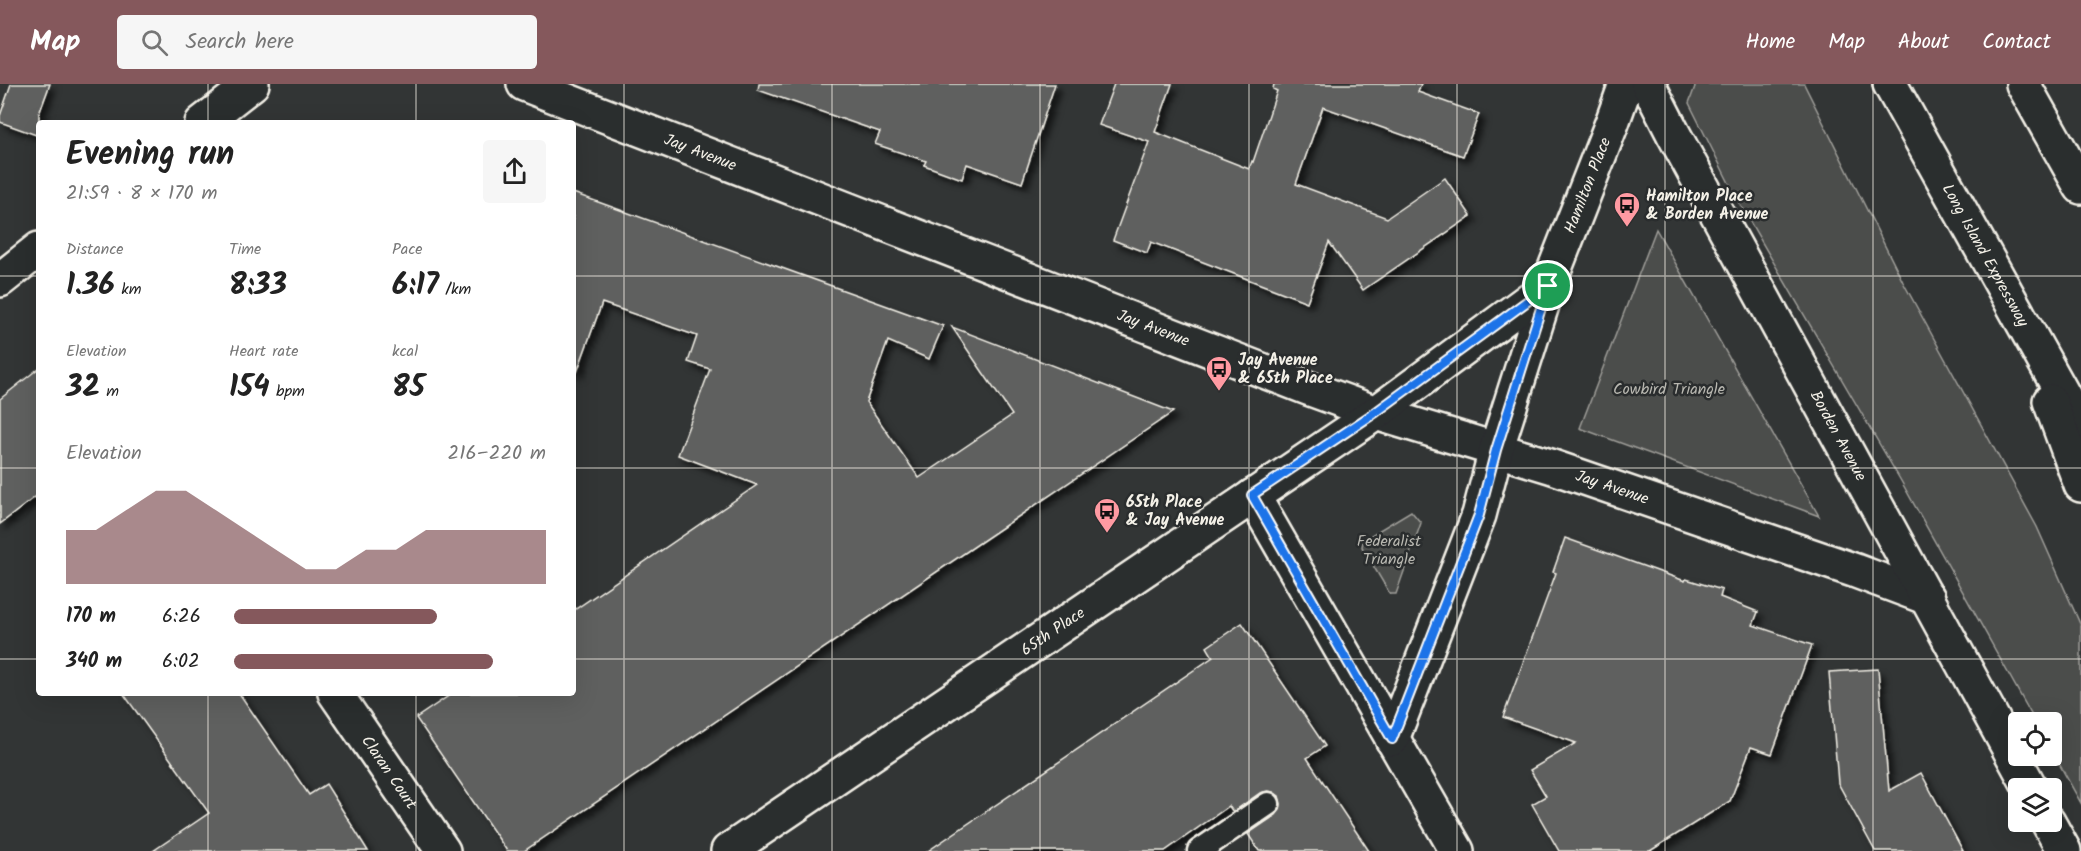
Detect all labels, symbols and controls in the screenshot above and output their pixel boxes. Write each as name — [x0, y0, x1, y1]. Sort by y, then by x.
search box — [117, 15, 537, 69]
text: Map — [30, 20, 81, 65]
text: Search here — [186, 25, 294, 60]
icon: search — [138, 26, 171, 59]
text: Home — [1746, 26, 1795, 59]
text: Map — [1828, 26, 1865, 59]
text: About — [1898, 26, 1949, 59]
text: Contact — [1982, 26, 2051, 59]
street label: Jay Avenue — [660, 127, 740, 178]
text: Evening run — [66, 129, 234, 182]
street label: Hamilton Place — [1557, 134, 1618, 237]
button: share — [483, 140, 546, 203]
text: 21:59 · 8 × 170 m — [66, 178, 217, 210]
street label: Long Island Expressway — [1935, 179, 2036, 332]
place label: Hamilton Place & Borden Avenue — [1646, 184, 1769, 227]
bus stop icon: Hamilton Place & Borden Avenue — [1612, 190, 1642, 228]
text: Distance — [66, 237, 124, 262]
text: Time — [229, 237, 261, 262]
text: Pace — [392, 237, 423, 262]
pin — [1522, 260, 1573, 311]
text: 1.36 — [66, 262, 115, 310]
text: 8:33 — [229, 262, 287, 310]
text: 6:17 — [392, 262, 439, 310]
icon: arrive — [1531, 269, 1564, 302]
text: km — [115, 277, 142, 302]
text: /km — [439, 277, 471, 302]
street label: Jay Avenue — [1113, 303, 1193, 353]
text: Elevation — [66, 339, 127, 364]
text: Heart rate — [229, 339, 299, 364]
text: kcal — [392, 339, 418, 364]
place label: Jay Avenue & 65th Place — [1238, 348, 1333, 391]
bus stop icon: Jay Avenue & 65th Place — [1204, 354, 1234, 392]
text: 32 — [66, 364, 100, 412]
text: 154 — [229, 364, 270, 412]
text: 85 — [392, 364, 425, 412]
park label: Cowbird Triangle — [1613, 377, 1725, 402]
text: m — [100, 379, 119, 404]
text: bpm — [270, 379, 305, 404]
street label: Borden Avenue — [1803, 386, 1873, 486]
text: Elevation — [66, 438, 142, 470]
text: 216–220 m — [448, 438, 546, 470]
street label: Jay Avenue — [1572, 463, 1652, 512]
place label: 65th Place & Jay Avenue — [1126, 490, 1224, 533]
bus stop icon: 65th Place & Jay Avenue — [1092, 496, 1122, 534]
park label: Federalist Triangle — [1357, 529, 1422, 572]
text: 170 m — [66, 601, 116, 633]
text: 6:26 — [162, 601, 201, 633]
street label: 65th Place — [1015, 601, 1090, 662]
text: 340 m — [66, 646, 122, 678]
text: 6:02 — [162, 646, 200, 678]
map controls — [2008, 712, 2062, 832]
button: locate — [2008, 712, 2062, 766]
street label: Claran Court — [355, 730, 424, 815]
button: layers — [2008, 778, 2062, 832]

